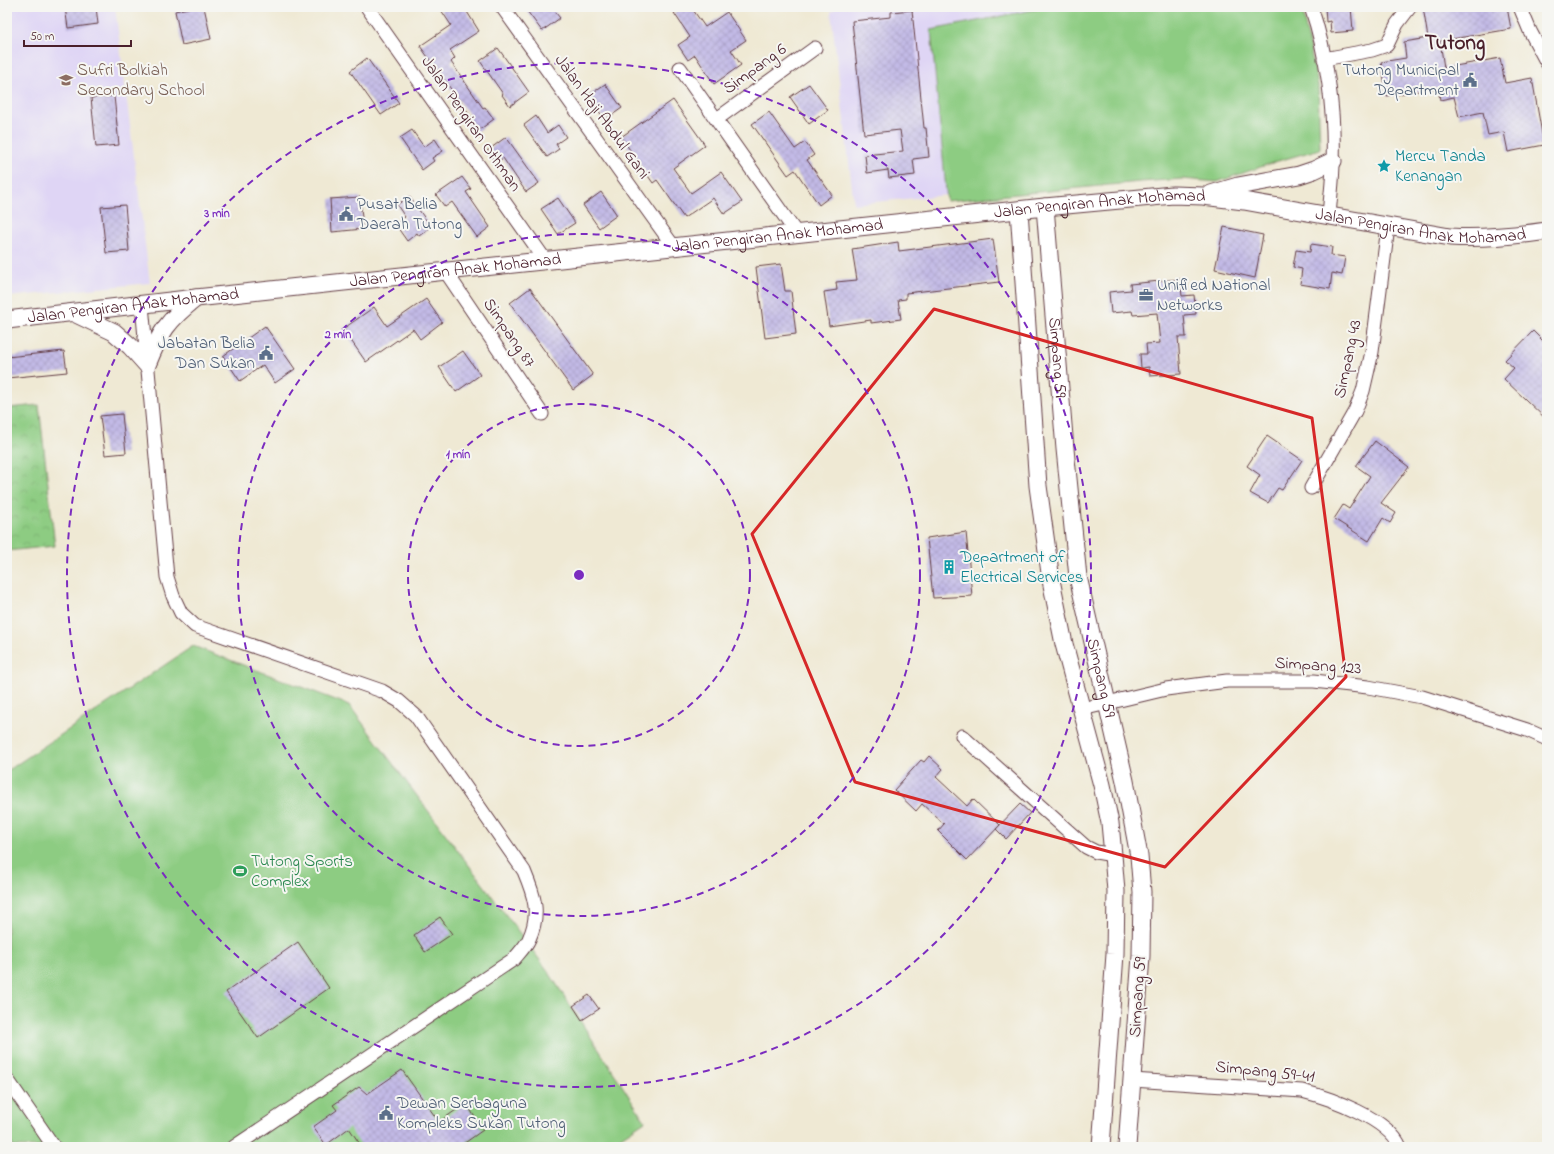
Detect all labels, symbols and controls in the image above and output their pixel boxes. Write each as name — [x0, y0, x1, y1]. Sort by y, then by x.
scale bar — [24, 22, 131, 48]
text: 50 m — [30, 28, 54, 46]
district label: Tutong — [1425, 29, 1485, 61]
street label: Simpang 6 — [718, 37, 794, 102]
street label: Jalan Haji Abdul Gani — [548, 49, 656, 185]
street label: Jalan Pengiran Othman — [413, 51, 527, 198]
place label: Sufri Bolkiah Secondary School — [77, 58, 205, 104]
place label: Tutong Municipal Department — [1342, 58, 1459, 103]
school or university icon: Sufri Bolkiah Secondary School — [58, 72, 74, 88]
public building icon: Tutong Municipal Department — [1462, 72, 1478, 88]
place label: Mercu Tanda Kenangan — [1395, 144, 1486, 191]
place icon: Mercu Tanda Kenangan — [1376, 158, 1392, 174]
street label: Jalan Pengiran Anak Mohamad — [993, 182, 1206, 225]
place label: Pusat Belia Daerah Tutong — [356, 192, 462, 239]
street label: Jalan Pengiran Anak Mohamad — [1313, 201, 1528, 250]
text: 3 min — [203, 205, 230, 223]
public building icon: Pusat Belia Daerah Tutong — [338, 206, 354, 222]
street label: Jalan Pengiran Anak Mohamad — [670, 212, 885, 259]
street label: Jalan Pengiran Anak Mohamad — [348, 246, 563, 294]
place label: Unified National Networks — [1157, 273, 1270, 318]
street label: Jalan Pengiran Anak Mohamad — [26, 281, 240, 330]
office icon: Unified National Networks — [1138, 287, 1154, 303]
street label: Simpang 87 — [475, 293, 542, 374]
street label: Simpang 59 — [1042, 316, 1073, 399]
street label: Simpang 43 — [1327, 317, 1370, 401]
text: 2 min — [324, 326, 351, 344]
place label: Jabatan Belia Dan Sukan — [158, 331, 255, 376]
public building icon: Jabatan Belia Dan Sukan — [258, 345, 274, 361]
text: 1 min — [446, 446, 470, 464]
place label: Department of Electrical Services — [959, 545, 1083, 590]
building icon: Department of Electrical Services — [941, 559, 957, 575]
centre of rings — [572, 568, 586, 582]
street label: Simpang 59 — [1080, 636, 1122, 720]
street label: Simpang 123 — [1274, 651, 1362, 683]
place label: Tutong Sports Complex — [251, 849, 353, 894]
sports icon: Tutong Sports Complex — [232, 863, 248, 879]
street label: Simpang 59 — [1123, 956, 1155, 1038]
street label: Simpang 59-41 — [1214, 1054, 1316, 1092]
place label: Dewan Serbaguna Kompleks Sukan Tutong — [396, 1091, 566, 1138]
public building icon: Dewan Serbaguna Kompleks Sukan Tutong — [378, 1105, 394, 1121]

